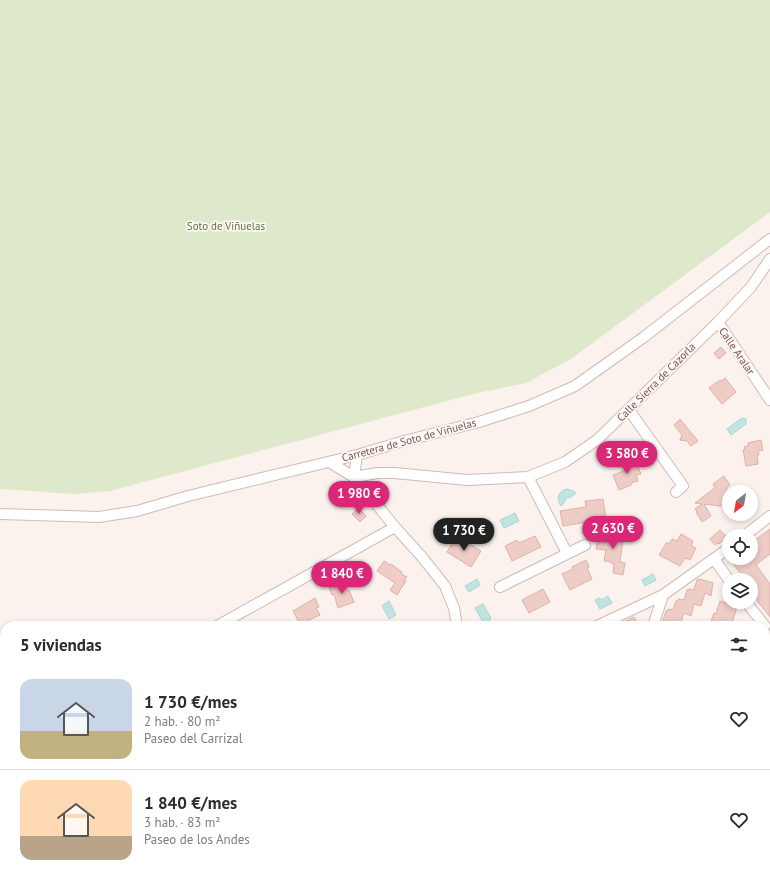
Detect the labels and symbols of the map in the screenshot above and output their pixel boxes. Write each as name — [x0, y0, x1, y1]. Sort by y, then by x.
park label: Soto de Viñuelas — [187, 219, 266, 233]
street label: Calle Aralar — [716, 325, 758, 378]
street label: Calle Sierra de Cazorla — [614, 340, 698, 424]
street label: Carretera de Soto de Viñuelas — [340, 415, 478, 465]
pin: 3 580 € — [590, 441, 664, 475]
pin: 1 980 € — [322, 481, 396, 515]
north arrow — [722, 485, 758, 521]
pin: 2 630 € — [576, 516, 650, 550]
pin: 1 730 € — [427, 518, 501, 552]
pin: 1 840 € — [305, 561, 379, 595]

